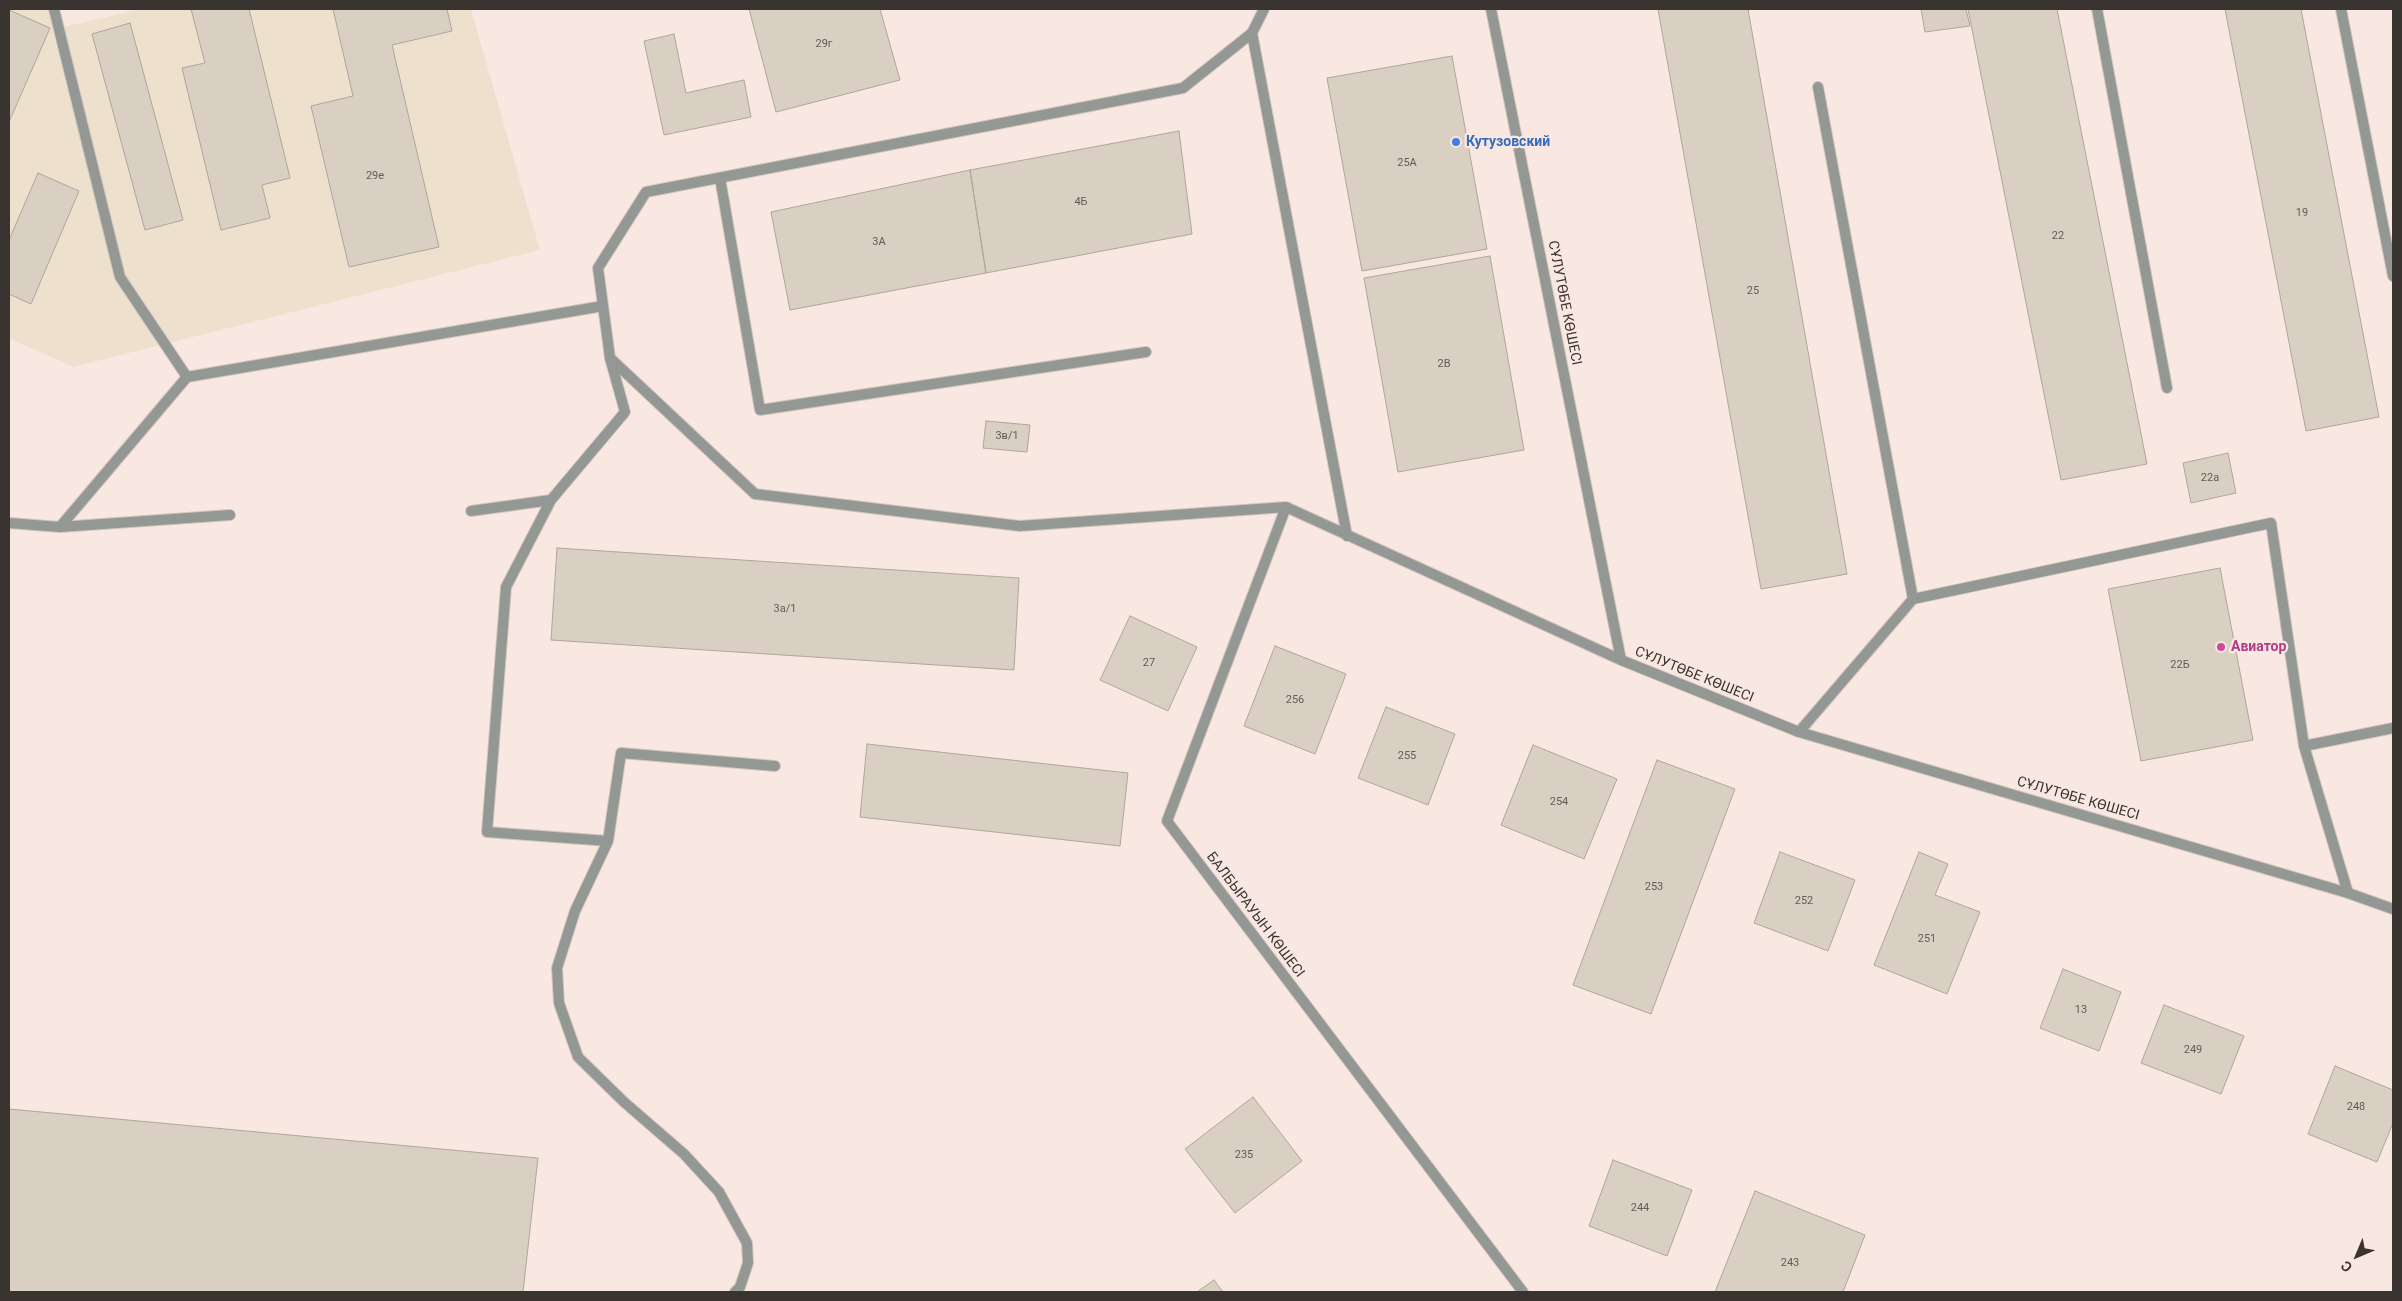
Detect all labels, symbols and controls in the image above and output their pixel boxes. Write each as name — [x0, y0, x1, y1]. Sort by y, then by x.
house number: 29г — [816, 37, 832, 51]
place label: Кутузовский — [1466, 134, 1550, 150]
marker: Кутузовский — [1450, 136, 1462, 148]
house number: 25А — [1397, 156, 1417, 170]
house number: 29е — [366, 169, 384, 183]
house number: 4Б — [1074, 195, 1088, 209]
house number: 19 — [2296, 206, 2308, 220]
house number: 22 — [2052, 229, 2064, 243]
house number: 3А — [872, 235, 886, 249]
street label: СҰЛУТӨБЕ КӨШЕСІ — [1544, 239, 1584, 367]
house number: 25 — [1747, 284, 1759, 298]
house number: 2В — [1437, 357, 1451, 371]
house number: 3в/1 — [995, 429, 1019, 443]
house number: 22а — [2201, 471, 2219, 485]
house number: 3а/1 — [774, 602, 796, 616]
place label: Авиатор — [2231, 639, 2286, 655]
marker: Авиатор — [2215, 641, 2227, 653]
street label: СҰЛУТӨБЕ КӨШЕСІ — [1632, 643, 1756, 707]
house number: 27 — [1143, 656, 1155, 670]
house number: 22Б — [2170, 658, 2190, 672]
house number: 256 — [1286, 693, 1304, 707]
house number: 255 — [1398, 749, 1416, 763]
street label: СҰЛУТӨБЕ КӨШЕСІ — [2015, 773, 2141, 825]
house number: 254 — [1550, 795, 1568, 809]
street label: БАЛБЫРАУЫН КӨШЕСІ — [1202, 849, 1308, 981]
house number: 253 — [1645, 880, 1663, 894]
house number: 252 — [1795, 894, 1813, 908]
house number: 251 — [1918, 932, 1936, 946]
house number: 13 — [2075, 1003, 2087, 1017]
house number: 249 — [2184, 1043, 2202, 1057]
house number: 248 — [2347, 1100, 2365, 1114]
house number: 235 — [1235, 1148, 1253, 1162]
house number: 244 — [1631, 1201, 1649, 1215]
north arrow — [2332, 1231, 2382, 1281]
house number: 243 — [1781, 1256, 1799, 1270]
text: С — [2337, 1258, 2355, 1276]

